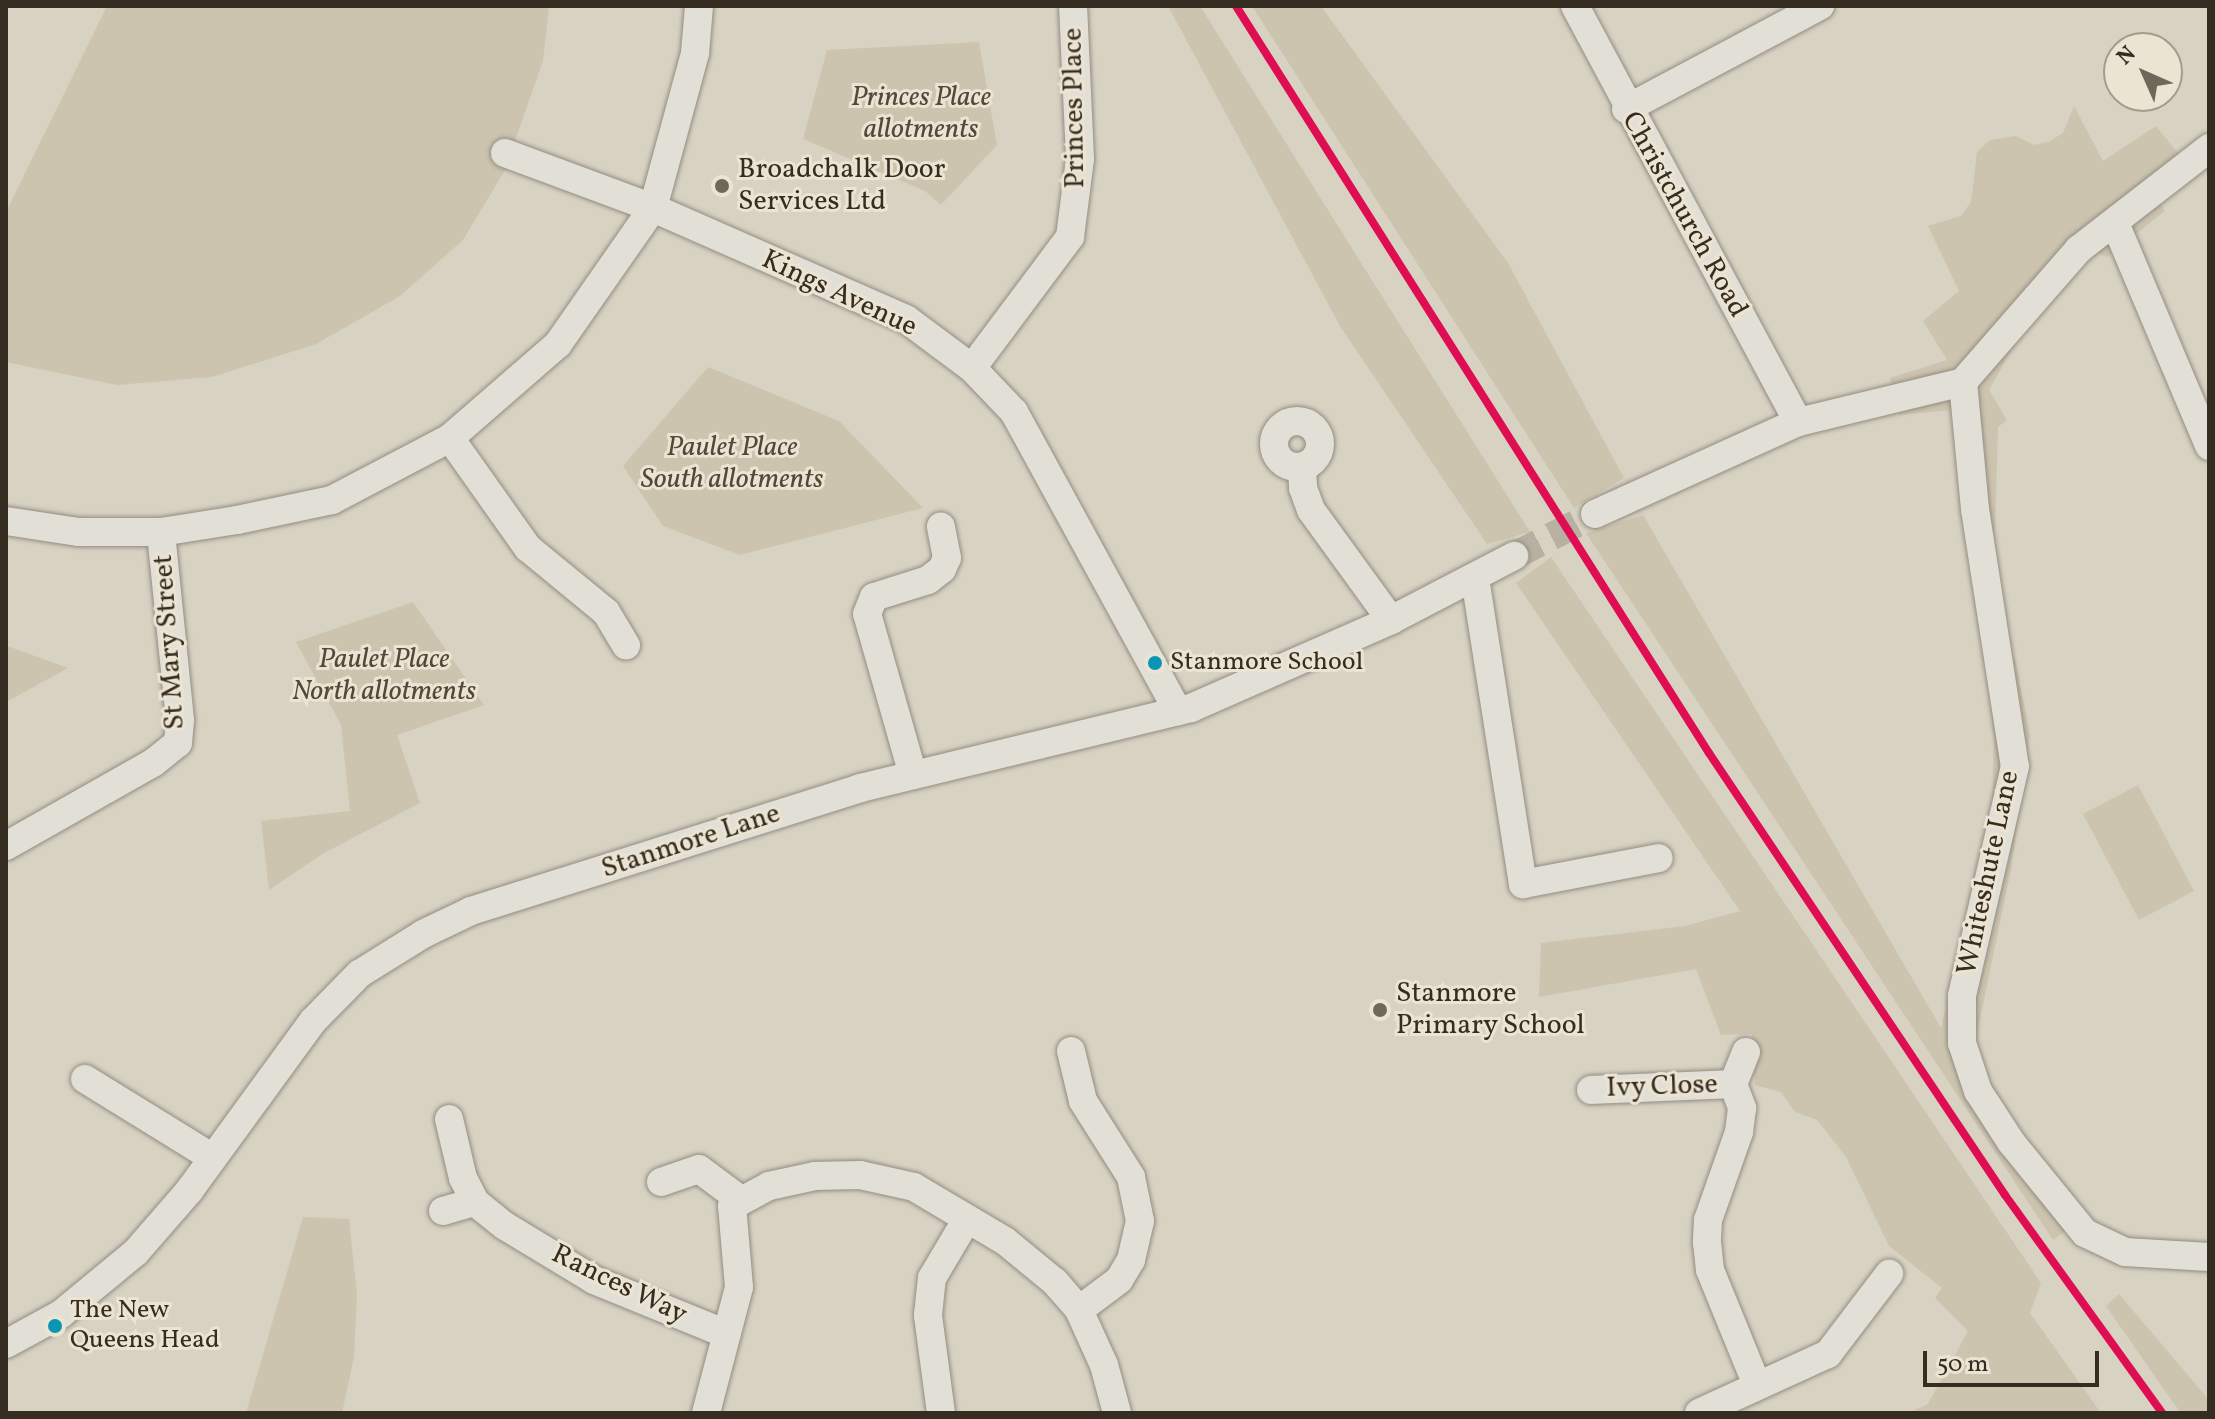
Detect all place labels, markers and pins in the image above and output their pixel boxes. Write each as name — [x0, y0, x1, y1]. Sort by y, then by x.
place label: Broadchalk Door Services Ltd — [738, 153, 945, 219]
marker: Broadchalk Door Services Ltd — [713, 177, 731, 195]
place label: Stanmore School — [1170, 647, 1363, 679]
marker: Stanmore School — [1147, 655, 1163, 671]
place label: Stanmore Primary School — [1396, 977, 1585, 1043]
marker: Stanmore Primary School — [1371, 1001, 1389, 1019]
place label: The New Queens Head — [70, 1295, 220, 1356]
marker: The New Queens Head — [47, 1318, 63, 1334]

